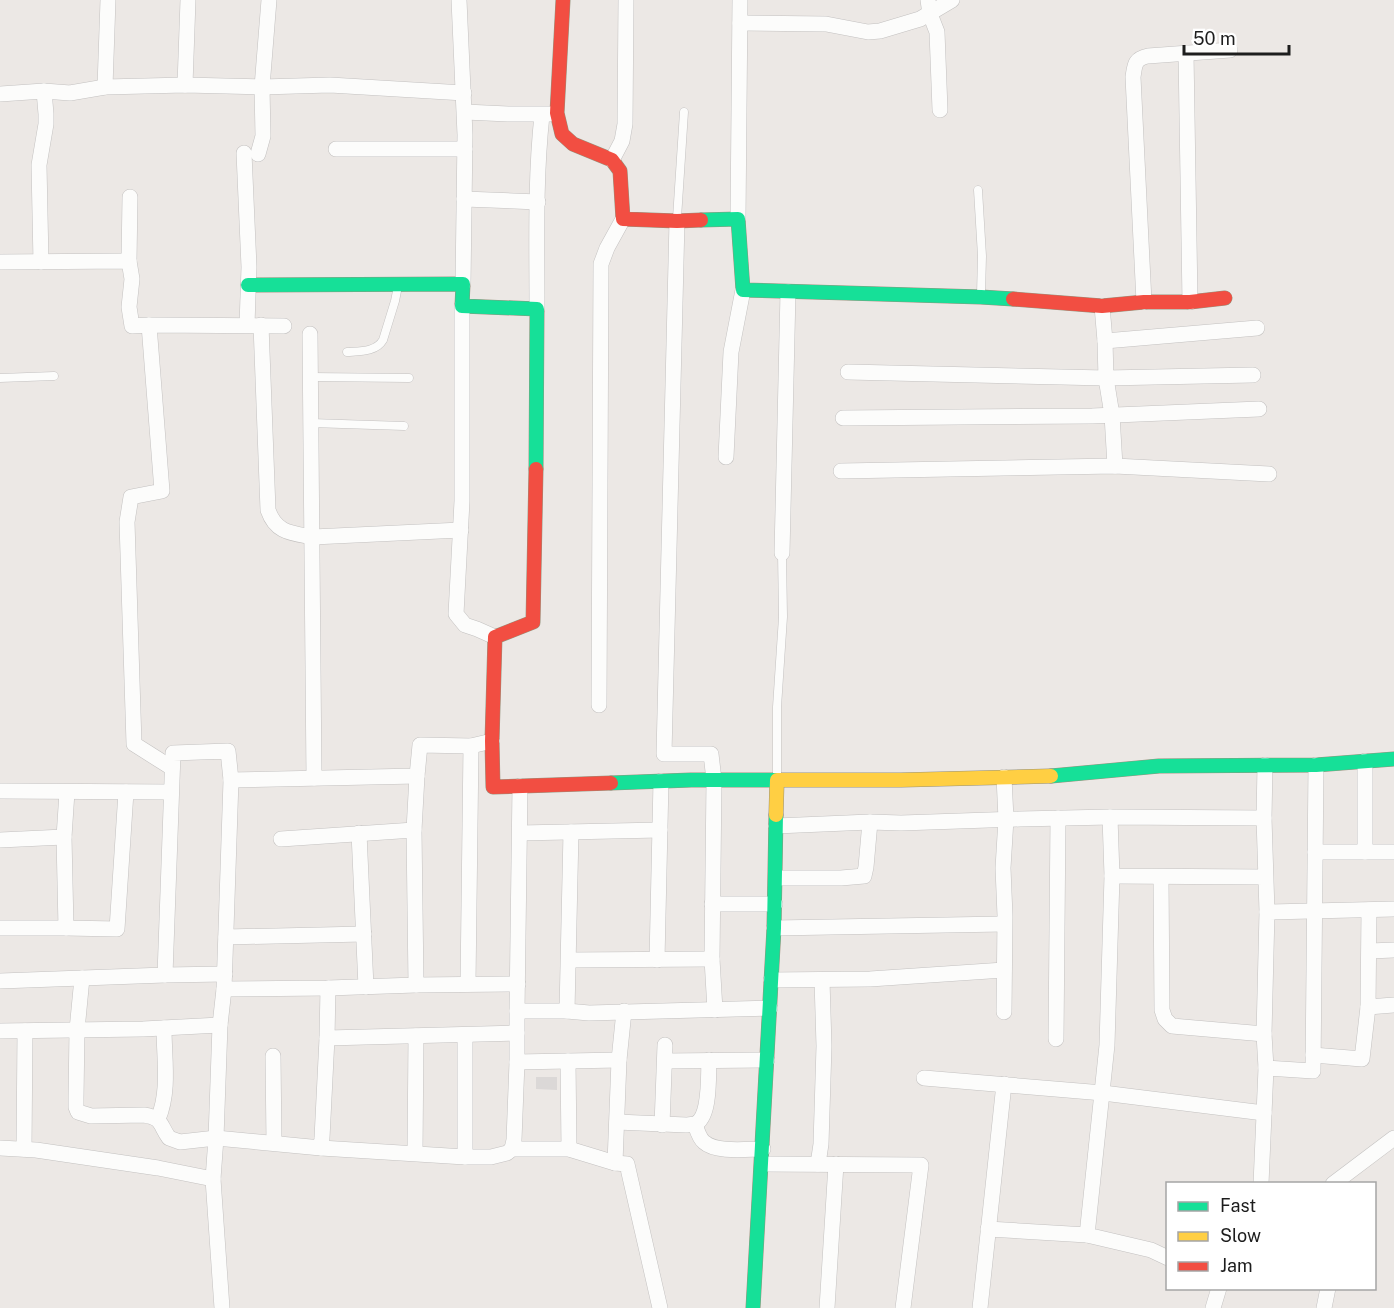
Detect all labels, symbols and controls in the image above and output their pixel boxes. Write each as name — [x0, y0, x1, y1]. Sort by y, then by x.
scale bar — [1184, 18, 1289, 56]
text: 50 m — [1193, 28, 1236, 49]
legend — [1166, 1182, 1376, 1290]
text: Fast — [1220, 1195, 1256, 1216]
text: Slow — [1220, 1225, 1261, 1246]
text: Jam — [1220, 1255, 1253, 1276]

